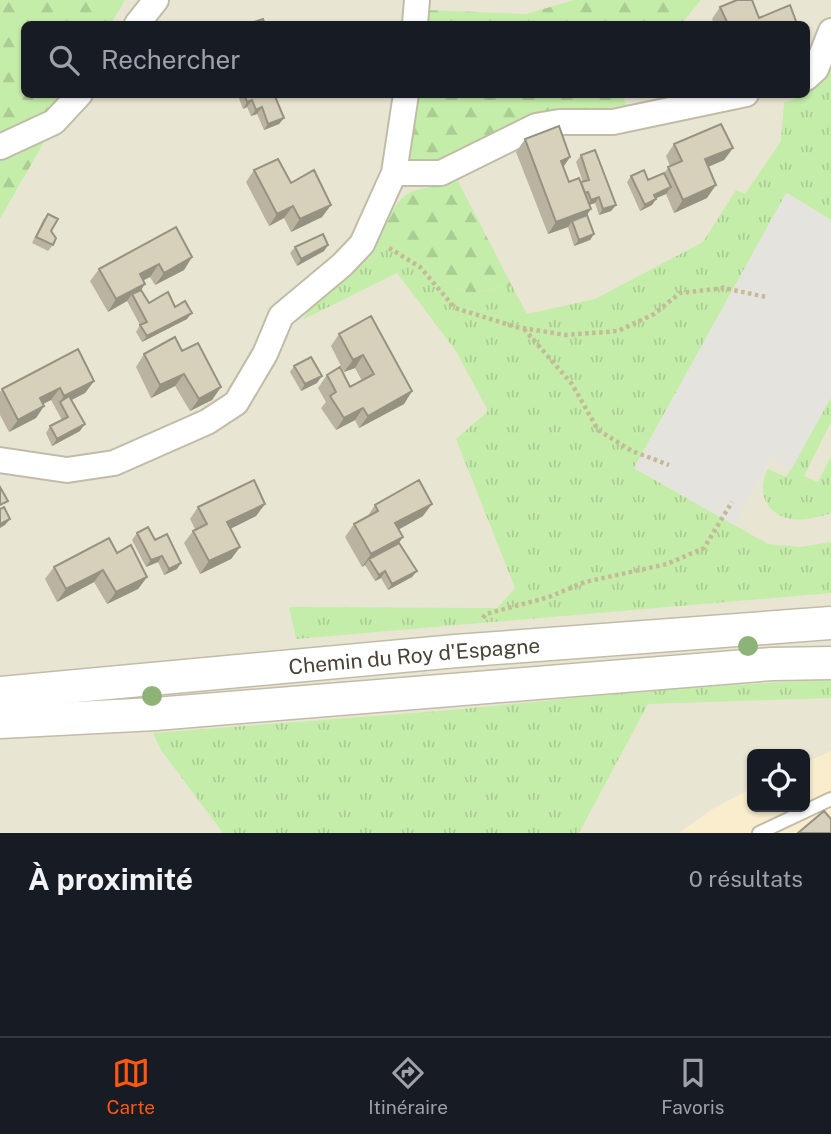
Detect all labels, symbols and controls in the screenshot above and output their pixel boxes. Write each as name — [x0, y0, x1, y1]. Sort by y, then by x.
search box — [21, 21, 810, 98]
icon: search — [45, 41, 83, 79]
text: Rechercher — [101, 44, 240, 75]
street label: Chemin du Roy d'Espagne — [287, 632, 541, 679]
map controls — [747, 749, 810, 812]
button: locate — [747, 749, 810, 812]
text: À proximité — [28, 861, 193, 897]
text: 0 résultats — [689, 865, 803, 892]
tab: Carte — [107, 1054, 155, 1118]
tab: Itinéraire — [368, 1054, 448, 1118]
tab: Favoris — [661, 1054, 724, 1118]

